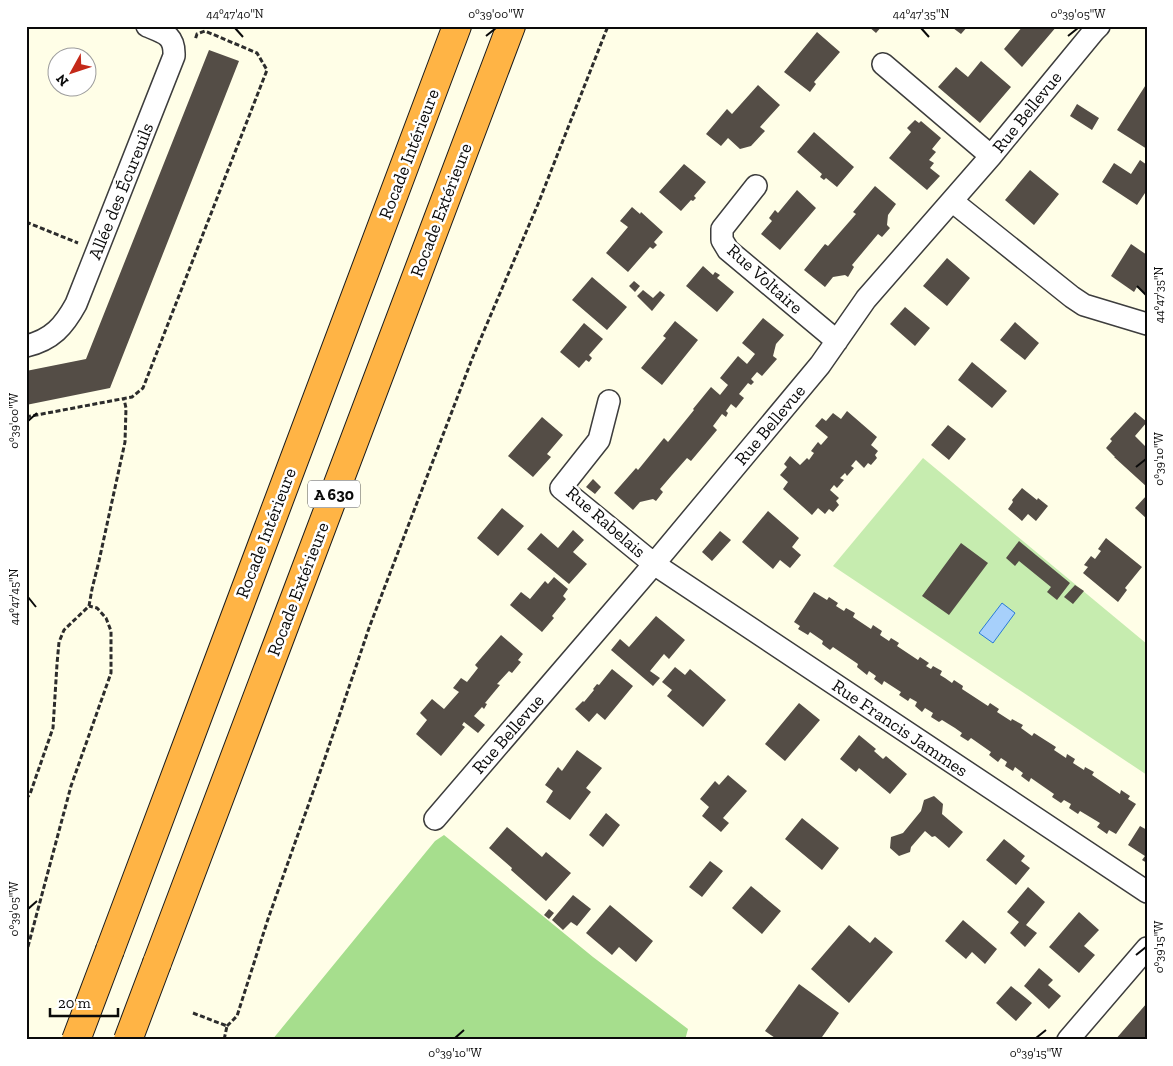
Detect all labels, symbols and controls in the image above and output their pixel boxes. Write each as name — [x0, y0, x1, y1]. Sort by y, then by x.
text: 44°47'40"N — [206, 7, 264, 21]
text: 0°39'00"W — [468, 7, 525, 21]
text: 44°47'35"N — [893, 7, 949, 21]
text: 0°39'05"W — [1051, 7, 1106, 21]
north arrow — [48, 48, 98, 98]
street label: Rue Bellevue — [987, 67, 1067, 157]
text: N — [52, 70, 72, 90]
street label: Rocade Intérieure — [374, 86, 444, 222]
street label: Allée des Écureuils — [84, 119, 158, 263]
street label: Rocade Extérieure — [405, 140, 477, 280]
street label: Rue Voltaire — [723, 239, 807, 319]
text: 44°47'35"N — [1152, 267, 1166, 323]
street label: Rue Bellevue — [730, 380, 810, 470]
text: 0°39'00"W — [7, 392, 21, 449]
text: 0°39'10"W — [1152, 432, 1166, 486]
street label: Rocade Intérieure — [231, 465, 301, 601]
road number: A 630 — [308, 480, 360, 508]
street label: Rue Rabelais — [562, 482, 650, 563]
street label: Rocade Extérieure — [262, 519, 334, 659]
text: 44°47'45"N — [7, 569, 21, 625]
street label: Rue Francis Jammes — [828, 674, 972, 782]
street label: Rue Bellevue — [467, 690, 549, 778]
text: 0°39'05"W — [7, 881, 21, 936]
text: 0°39'15"W — [1152, 920, 1166, 973]
scale bar — [50, 986, 118, 1018]
text: 20 m — [58, 994, 91, 1012]
text: 0°39'10"W — [428, 1046, 482, 1060]
text: 0°39'15"W — [1010, 1046, 1063, 1060]

